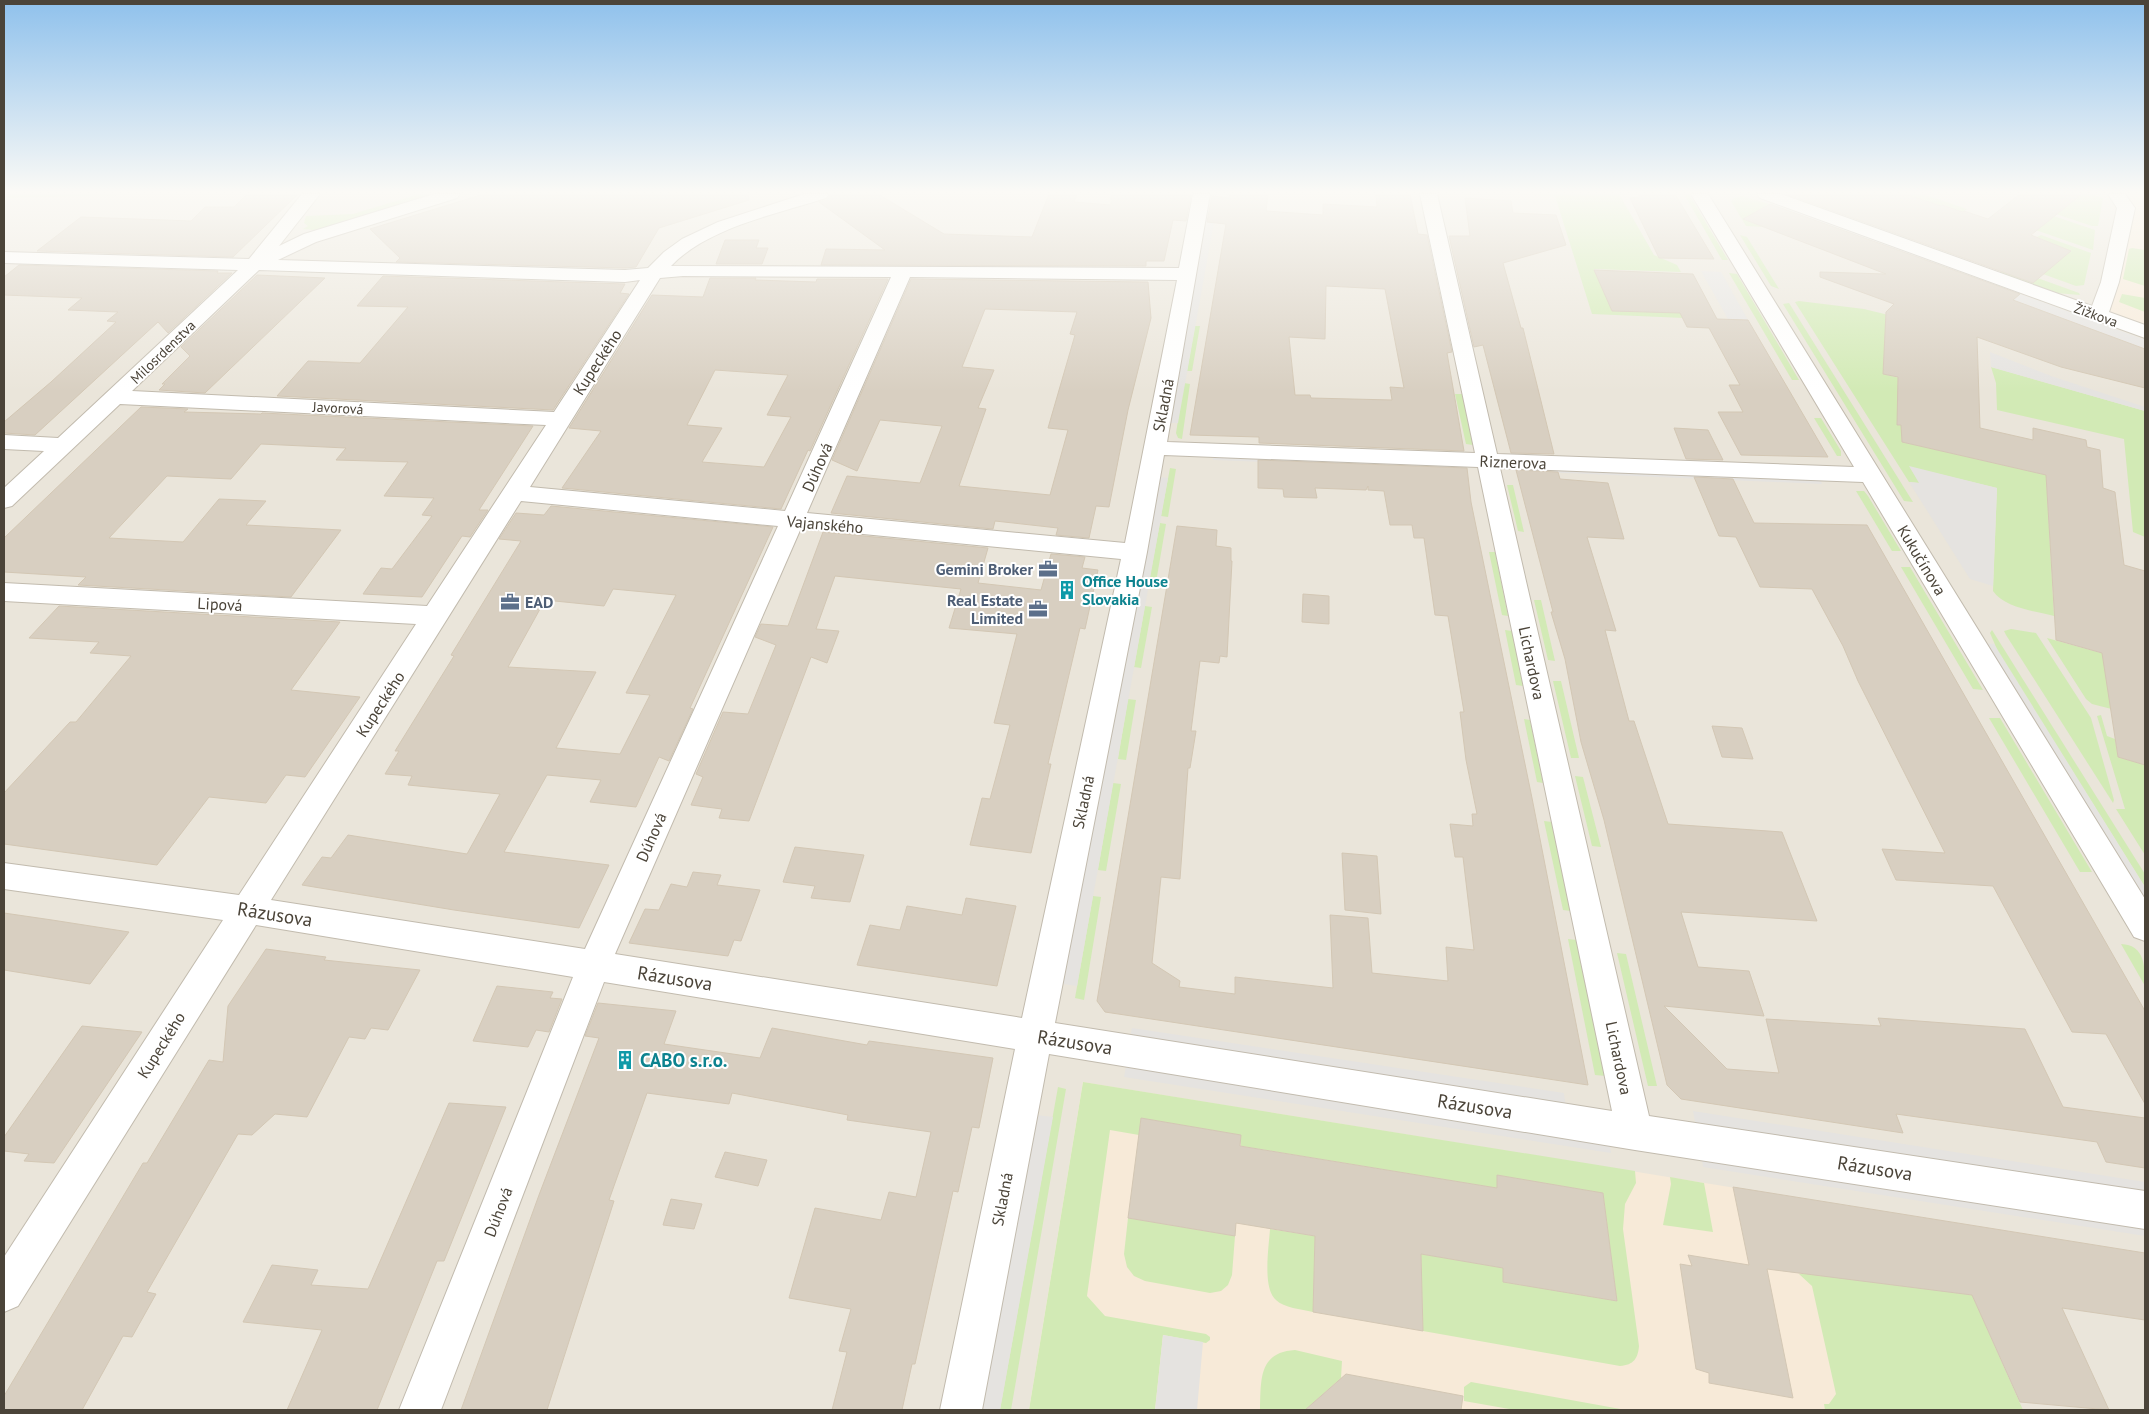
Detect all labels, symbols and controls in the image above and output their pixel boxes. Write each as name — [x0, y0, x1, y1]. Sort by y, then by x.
street label: Žižkova — [2072, 299, 2120, 331]
street label: Milosrdenstva — [127, 316, 199, 388]
street label: Kupeckého — [568, 325, 626, 399]
street label: Skladná — [1148, 377, 1178, 433]
street label: Javorová — [311, 398, 364, 418]
street label: Dúhová — [797, 439, 837, 495]
street label: Riznerova — [1479, 451, 1547, 473]
street label: Vajanského — [785, 511, 864, 537]
street label: Kukučínova — [1893, 521, 1951, 599]
office icon: Gemini Broker — [1037, 558, 1059, 580]
place label: Gemini Broker — [936, 559, 1033, 579]
place label: Office House Slovakia — [1082, 571, 1168, 609]
building icon: Office House Slovakia — [1056, 579, 1078, 601]
place label: Real Estate Limited — [947, 590, 1023, 628]
office icon: EAD — [499, 591, 521, 613]
place label: EAD — [525, 592, 553, 612]
street label: Lipová — [197, 593, 243, 615]
office icon: Real Estate Limited — [1027, 598, 1049, 620]
street label: Lichardova — [1514, 624, 1550, 702]
street label: Kupeckého — [351, 667, 409, 741]
street label: Skladná — [1068, 773, 1098, 831]
street label: Dúhová — [631, 809, 671, 865]
street label: Rázusova — [236, 896, 314, 932]
street label: Rázusova — [636, 960, 714, 996]
street label: Kupeckého — [133, 1008, 189, 1082]
street label: Lichardova — [1601, 1019, 1637, 1097]
street label: Rázusova — [1036, 1024, 1114, 1060]
place label: CABO s.r.o. — [640, 1048, 727, 1072]
building icon: CABO s.r.o. — [614, 1049, 636, 1071]
street label: Rázusova — [1436, 1088, 1514, 1124]
street label: Rázusova — [1836, 1150, 1914, 1186]
street label: Skladná — [987, 1171, 1017, 1227]
street label: Dúhová — [479, 1184, 517, 1240]

